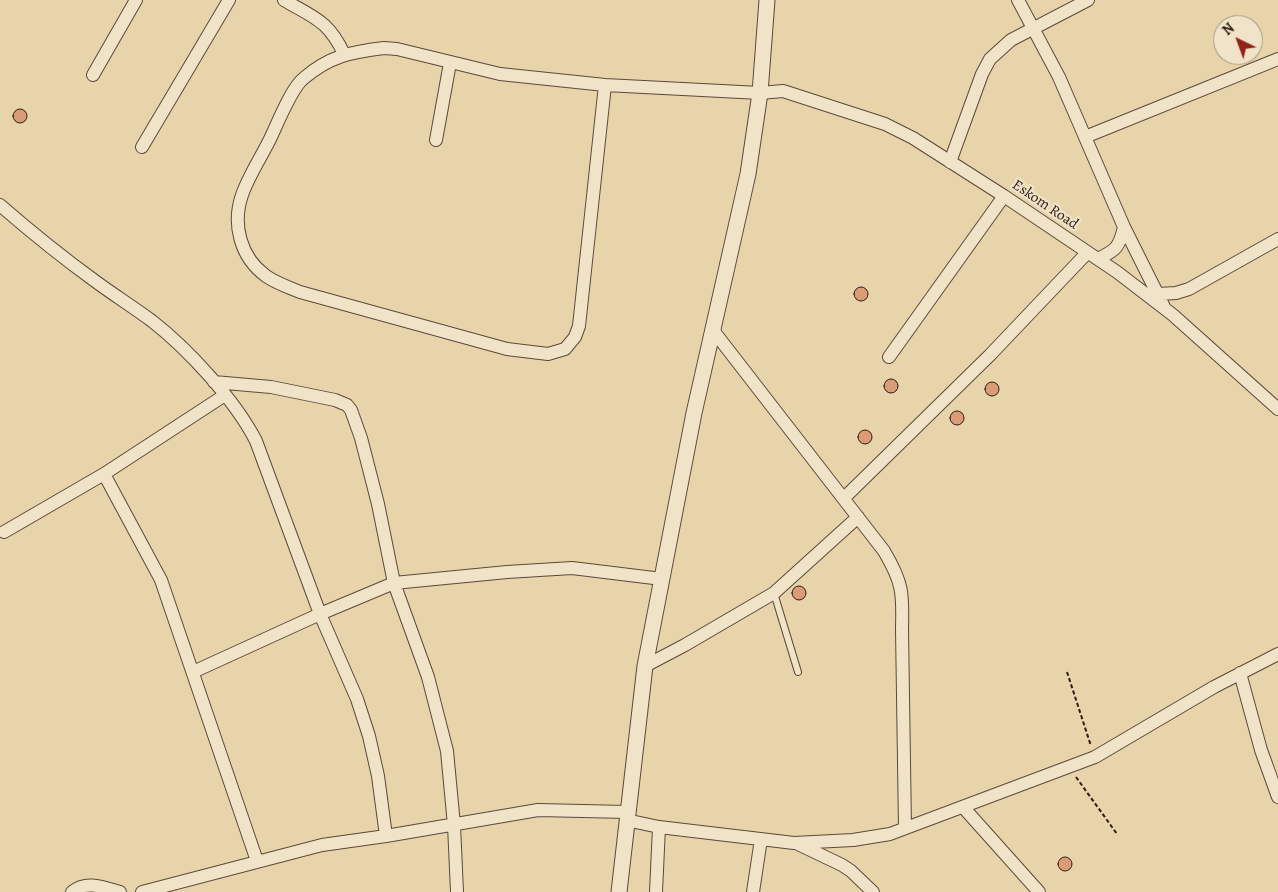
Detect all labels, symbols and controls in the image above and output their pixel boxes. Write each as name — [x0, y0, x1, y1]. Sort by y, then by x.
north arrow — [1213, 15, 1263, 65]
text: N — [1218, 19, 1238, 40]
street label: Eskom Road — [1008, 176, 1082, 234]

